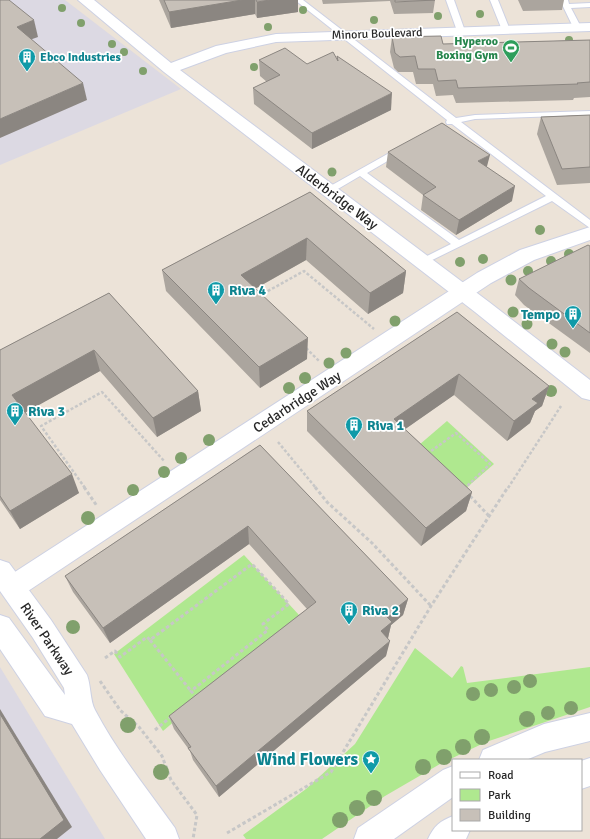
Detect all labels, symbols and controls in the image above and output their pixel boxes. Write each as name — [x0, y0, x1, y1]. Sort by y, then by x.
street label: Minoru Boulevard — [331, 25, 423, 43]
place label: Hyperoo Boxing Gym — [436, 34, 498, 63]
sports icon: Hyperoo Boxing Gym — [501, 38, 521, 63]
building icon: Ebco Industries — [17, 47, 37, 72]
place label: Ebco Industries — [40, 50, 122, 65]
street label: Alderbridge Way — [293, 161, 382, 234]
building icon: Riva 4 — [206, 280, 226, 305]
place label: Riva 4 — [229, 282, 267, 299]
building icon: Tempo — [563, 304, 583, 329]
place label: Tempo — [521, 306, 560, 323]
street label: Cedarbridge Way — [250, 367, 345, 437]
building icon: Riva 3 — [5, 401, 25, 426]
place label: Riva 3 — [28, 403, 65, 420]
building icon: Riva 1 — [344, 415, 364, 440]
place label: Riva 1 — [367, 417, 405, 434]
street label: River Parkway — [17, 599, 78, 679]
building icon: Riva 2 — [339, 600, 359, 625]
place label: Riva 2 — [362, 602, 399, 619]
place label: Wind Flowers — [257, 749, 358, 770]
place icon: Wind Flowers — [361, 749, 381, 774]
legend — [452, 759, 582, 831]
text: Road — [488, 768, 514, 783]
text: Park — [488, 788, 511, 803]
text: Building — [488, 808, 531, 823]

